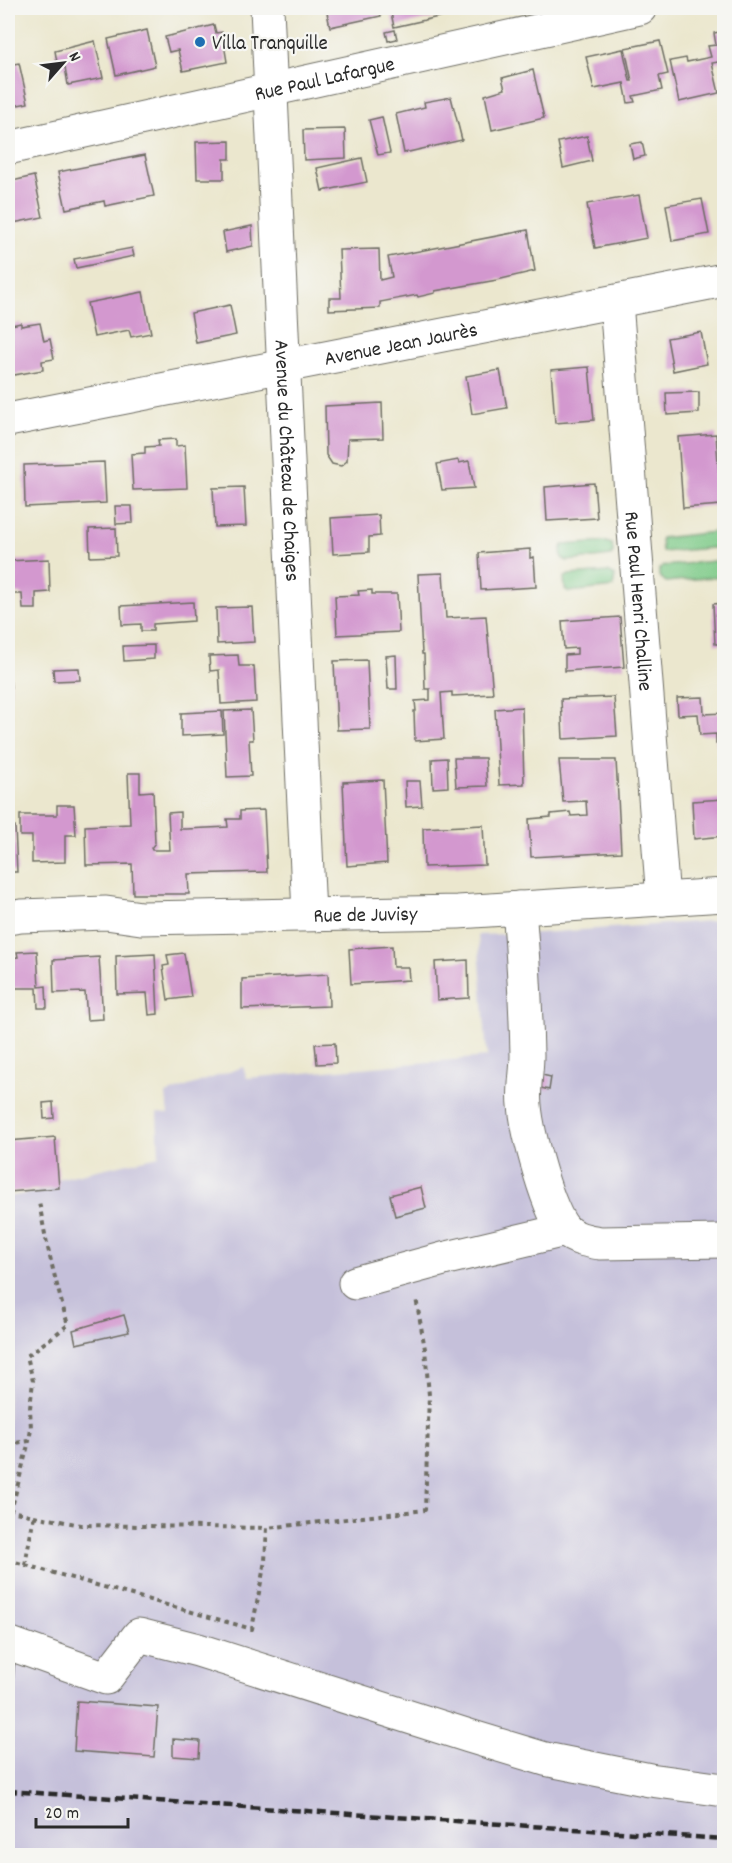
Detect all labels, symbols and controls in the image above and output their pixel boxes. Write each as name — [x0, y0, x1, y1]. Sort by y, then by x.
place label: Villa Tranquille — [212, 30, 328, 60]
north arrow — [33, 33, 93, 93]
marker: Villa Tranquille — [193, 35, 207, 49]
text: N — [62, 48, 86, 66]
street label: Rue Paul Lafargue — [252, 51, 398, 111]
street label: Avenue Jean Jaurès — [322, 317, 481, 376]
street label: Avenue du Château de Chaiges — [264, 339, 306, 582]
street label: Rue Paul Henri Challine — [615, 510, 659, 692]
street label: Rue de Juvisy — [313, 901, 418, 933]
scale bar — [36, 1791, 128, 1829]
text: 20 m — [45, 1802, 79, 1827]

